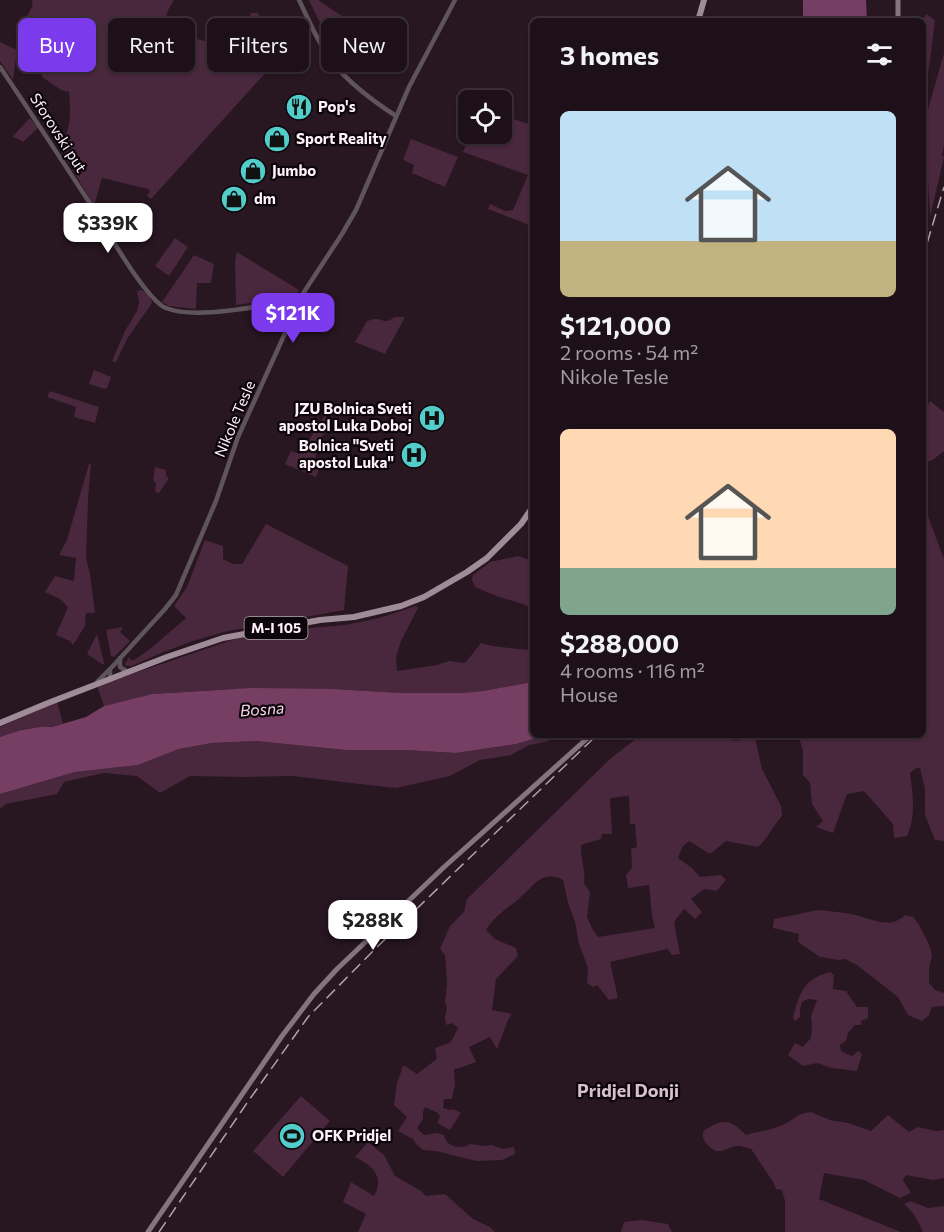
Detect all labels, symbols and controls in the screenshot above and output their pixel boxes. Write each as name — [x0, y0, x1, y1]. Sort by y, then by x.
chip: Buy — [18, 18, 96, 72]
chip: Rent — [108, 18, 195, 72]
chip: Filters — [207, 18, 309, 72]
chip: New — [321, 18, 407, 72]
icon: filters — [863, 38, 896, 71]
text: 3 homes — [560, 39, 659, 70]
street label: Sforovski put — [27, 90, 91, 175]
map controls — [458, 90, 512, 144]
button: locate — [458, 90, 512, 144]
restaurant icon: Pop's — [284, 92, 314, 122]
place label: Pop's — [318, 97, 356, 115]
shop icon: Sport Reality — [262, 124, 292, 154]
place label: Sport Reality — [296, 129, 387, 147]
icon: home — [674, 150, 782, 258]
shop icon: Jumbo — [238, 156, 268, 186]
place label: Jumbo — [272, 161, 316, 179]
shop icon: dm — [219, 184, 249, 214]
place label: dm — [254, 189, 276, 207]
pin: $339K — [66, 203, 150, 254]
text: $339K — [78, 210, 138, 234]
pin: $121K — [251, 293, 335, 344]
text: $121K — [266, 300, 320, 324]
text: $121,000 — [560, 309, 671, 340]
text: 2 rooms · 54 m² — [560, 340, 698, 364]
text: Nikole Tesle — [560, 364, 669, 388]
street label: Nikole Tesle — [210, 378, 258, 460]
place label: JZU Bolnica Sveti apostol Luka Doboj — [279, 399, 412, 434]
hospital icon: JZU Bolnica Sveti apostol Luka Doboj — [417, 403, 447, 433]
place label: Bolnica "Sveti apostol Luka" — [299, 436, 394, 471]
hospital icon: Bolnica "Sveti apostol Luka" — [399, 440, 429, 470]
icon: home — [674, 468, 782, 576]
road number: M-I 105 — [244, 617, 308, 639]
text: $288,000 — [560, 627, 679, 658]
text: 4 rooms · 116 m² — [560, 658, 705, 682]
text: House — [560, 682, 618, 706]
water label: Bosna — [239, 697, 285, 720]
pin: $288K — [331, 900, 415, 951]
text: $288K — [342, 907, 404, 931]
district label: Pridjel Donji — [577, 1079, 679, 1101]
sports icon: OFK Pridjel — [277, 1121, 307, 1151]
place label: OFK Pridjel — [312, 1126, 391, 1144]

